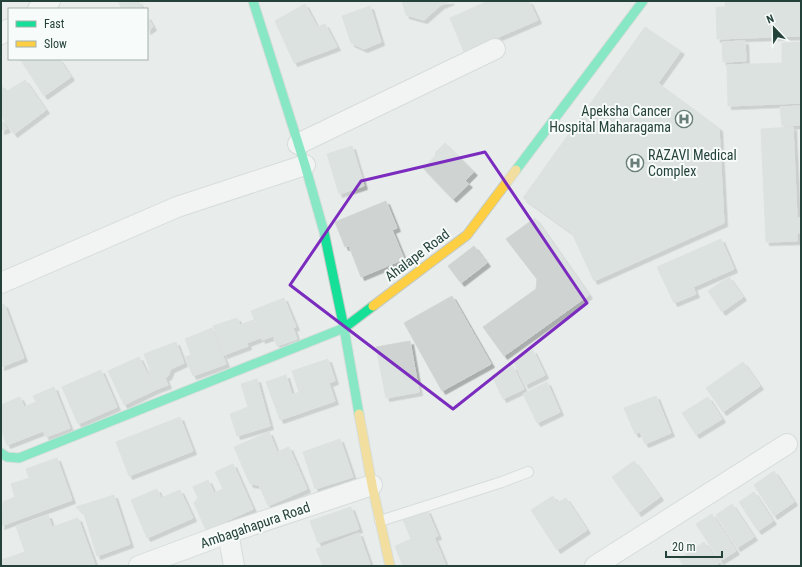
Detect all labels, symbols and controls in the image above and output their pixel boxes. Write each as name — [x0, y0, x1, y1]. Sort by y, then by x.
legend — [8, 8, 148, 60]
north arrow — [754, 8, 794, 48]
text: N — [765, 12, 776, 26]
text: Fast — [44, 17, 65, 31]
text: Slow — [44, 37, 67, 51]
place label: Apeksha Cancer Hospital Maharagama — [549, 103, 671, 135]
hospital icon: Apeksha Cancer Hospital Maharagama — [674, 109, 694, 129]
place label: RAZAVI Medical Complex — [648, 147, 737, 179]
hospital icon: RAZAVI Medical Complex — [625, 153, 645, 173]
street label: Ahalape Road — [382, 226, 452, 284]
street label: Ambagahapura Road — [198, 499, 312, 551]
scale bar — [666, 533, 722, 559]
text: 20 m — [672, 540, 696, 554]

